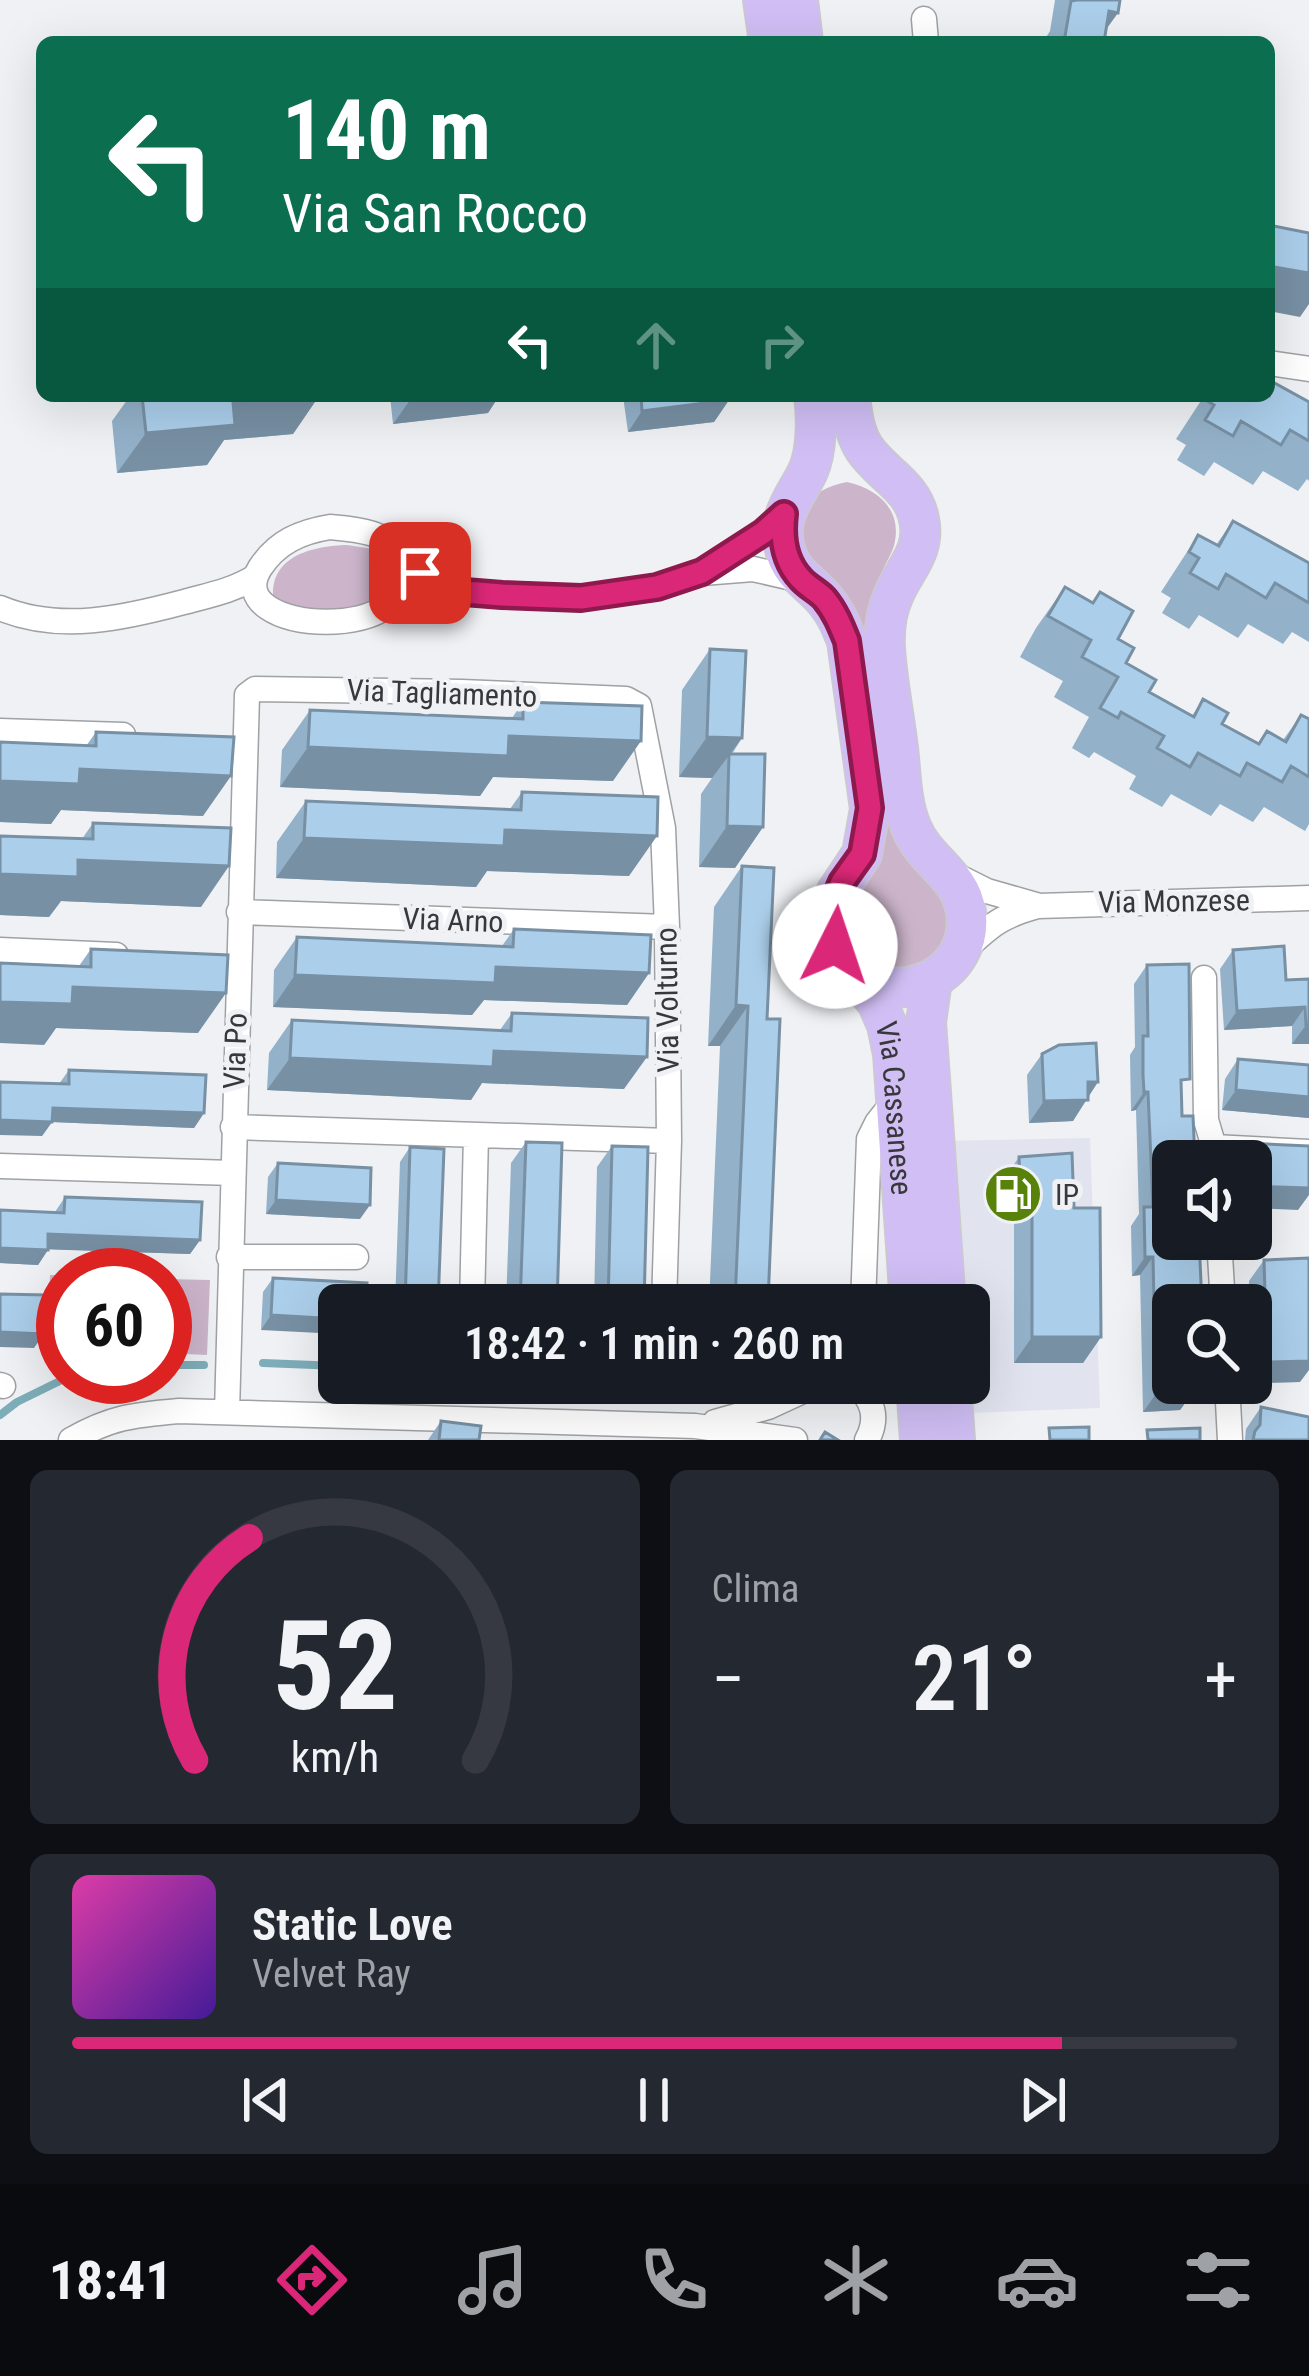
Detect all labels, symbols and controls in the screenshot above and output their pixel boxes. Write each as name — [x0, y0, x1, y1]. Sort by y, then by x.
text: 140 m — [282, 81, 491, 180]
icon: left — [84, 84, 240, 240]
text: Via San Rocco — [282, 182, 588, 245]
icon: left — [497, 312, 563, 378]
icon: ahead — [623, 312, 689, 378]
icon: right — [749, 312, 815, 378]
pin — [369, 522, 471, 624]
icon: arrive — [387, 540, 453, 606]
street label: Via Tagliamento — [346, 672, 538, 714]
street label: Via Monzese — [1098, 882, 1250, 920]
position arrow — [772, 883, 898, 1009]
street label: Via Arno — [402, 901, 504, 939]
street label: Via Volturno — [648, 927, 686, 1073]
street label: Via Po — [216, 1012, 254, 1090]
street label: Via Cassanese — [869, 1018, 920, 1196]
map controls — [1152, 1140, 1272, 1404]
button: sound — [1152, 1140, 1272, 1260]
fuel station icon: IP — [982, 1163, 1044, 1225]
place label: IP — [1055, 1177, 1079, 1212]
speed limit sign: 60 — [36, 1248, 192, 1404]
button: search — [1152, 1284, 1272, 1404]
text: 18:42 · 1 min · 260 m — [464, 1317, 844, 1370]
text: Clima — [712, 1566, 800, 1612]
text: 52 — [272, 1593, 398, 1739]
text: 21° — [912, 1627, 1037, 1732]
text: − — [712, 1641, 745, 1718]
text: + — [1204, 1641, 1237, 1718]
text: km/h — [291, 1732, 379, 1782]
text: Static Love — [252, 1898, 453, 1951]
text: Velvet Ray — [252, 1951, 411, 1997]
icon: previous — [233, 2067, 299, 2133]
icon: pause — [621, 2067, 687, 2133]
icon: next — [1010, 2067, 1076, 2133]
icon: directions — [270, 2238, 354, 2322]
icon: music — [451, 2238, 535, 2322]
icon: phone — [632, 2238, 716, 2322]
icon: climate — [814, 2238, 898, 2322]
icon: car — [995, 2238, 1079, 2322]
icon: filters — [1176, 2238, 1260, 2322]
text: 18:41 — [49, 2249, 173, 2312]

